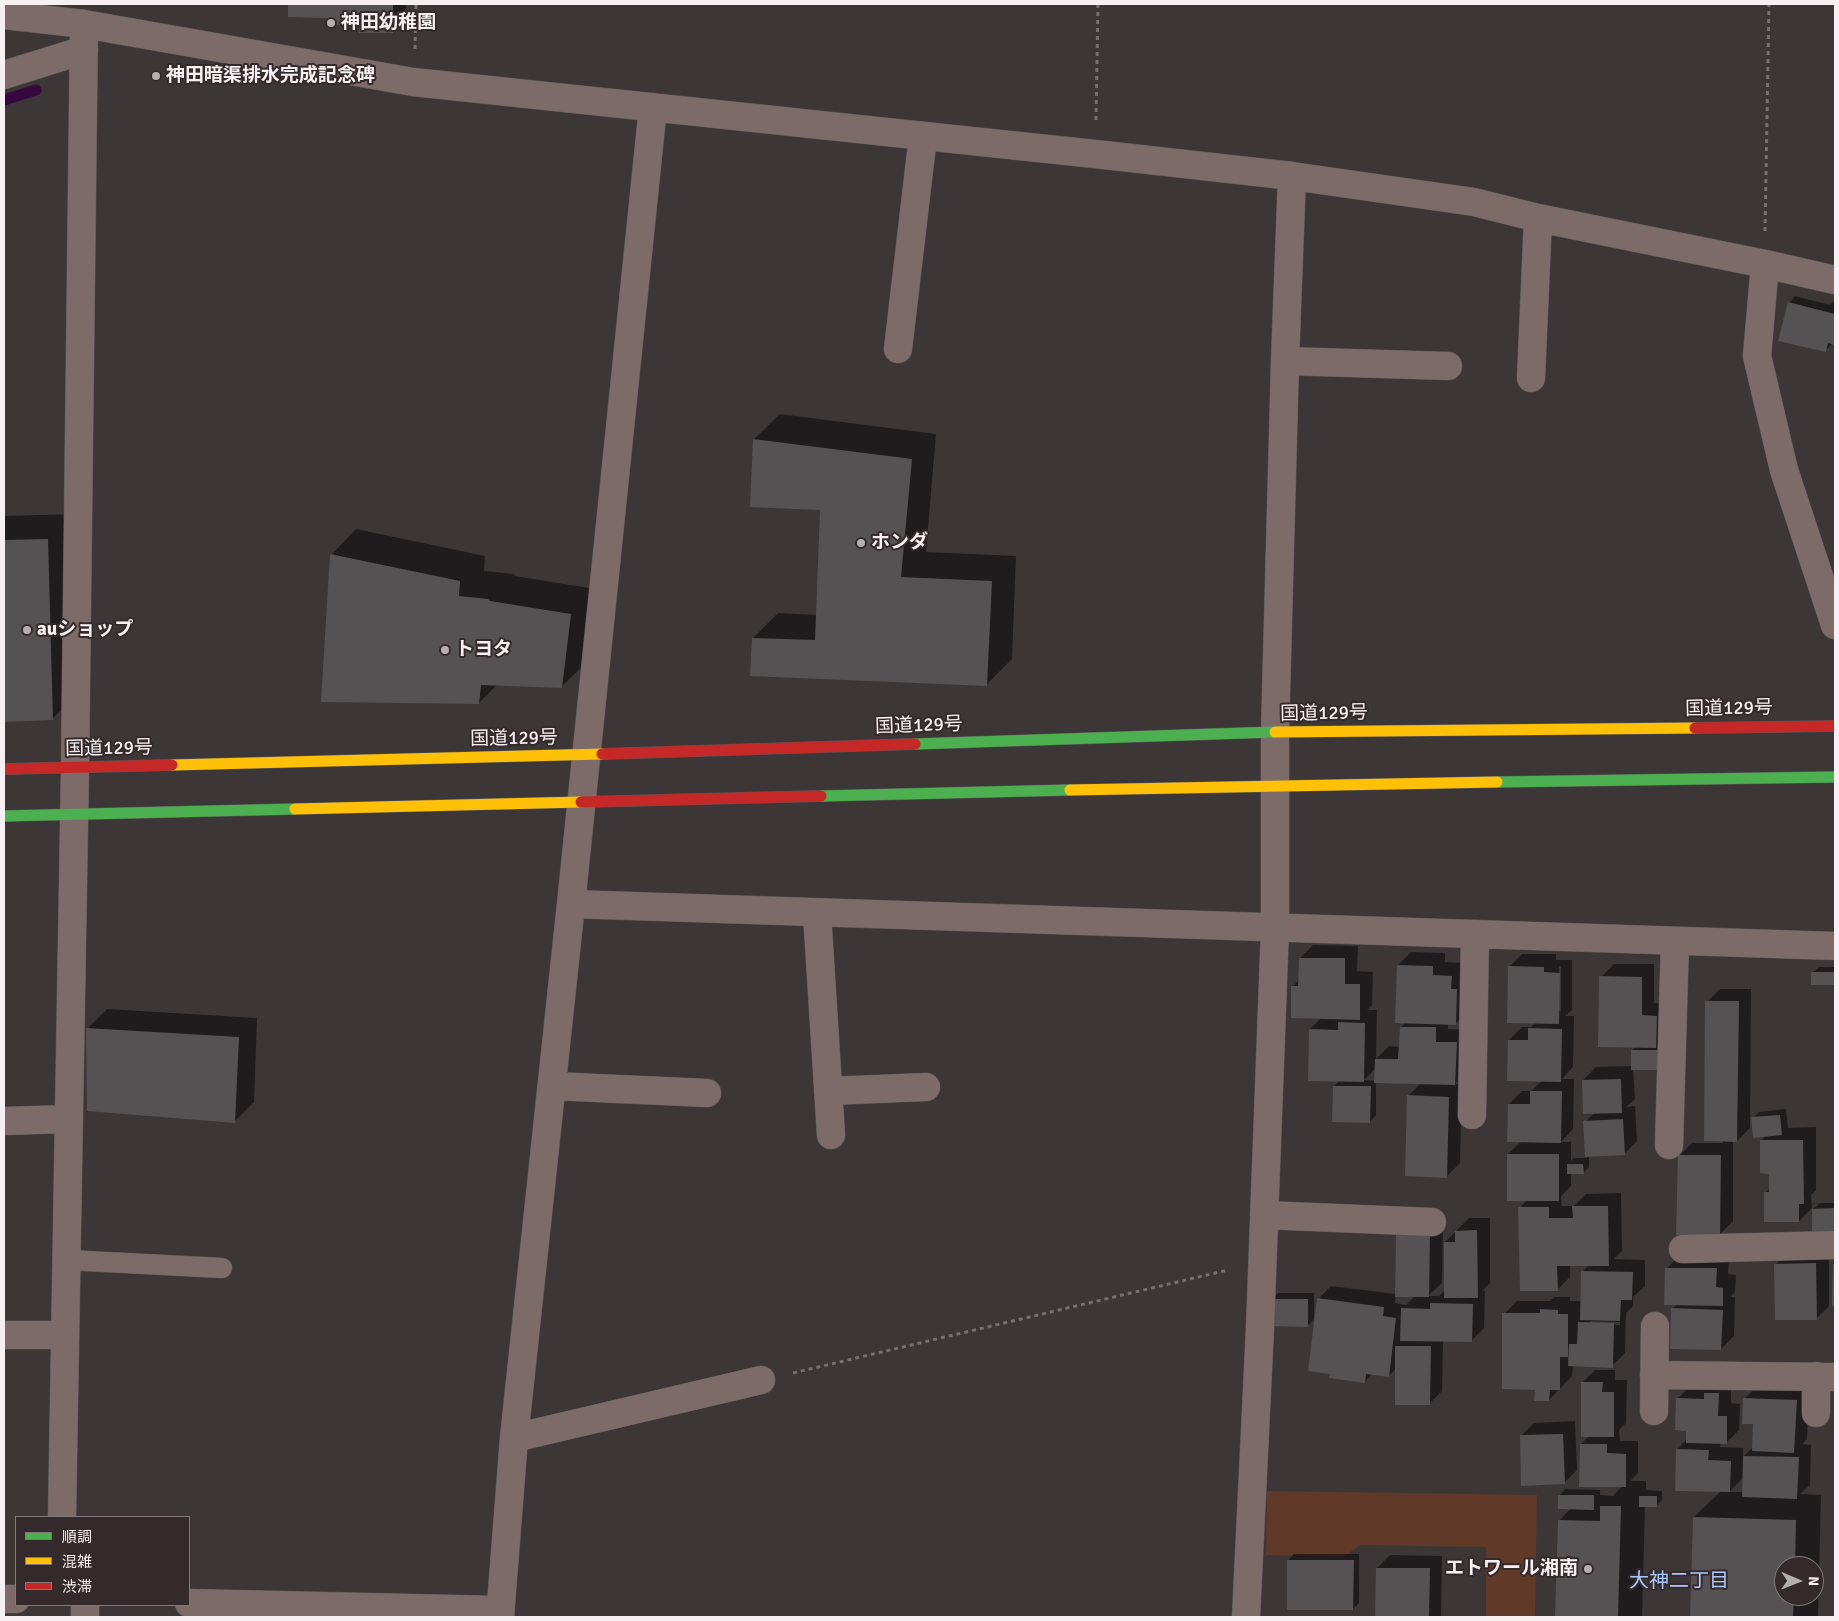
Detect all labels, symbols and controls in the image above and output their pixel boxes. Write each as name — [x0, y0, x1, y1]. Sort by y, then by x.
place label: 神田幼稚園 — [341, 12, 436, 34]
marker: 神田幼稚園 — [325, 17, 337, 29]
place label: 神田暗渠排水完成記念碑 — [166, 65, 375, 87]
marker: 神田暗渠排水完成記念碑 — [150, 70, 162, 82]
place label: ホンダ — [871, 532, 928, 554]
marker: ホンダ — [855, 537, 867, 549]
place label: auショップ — [37, 619, 133, 641]
marker: auショップ — [21, 624, 33, 636]
place label: トヨタ — [455, 639, 512, 661]
marker: トヨタ — [439, 644, 451, 656]
street label: 国道129号 — [1685, 697, 1773, 721]
street label: 国道129号 — [1280, 702, 1368, 726]
street label: 国道129号 — [875, 713, 963, 739]
street label: 国道129号 — [470, 727, 558, 751]
street label: 国道129号 — [65, 737, 153, 761]
legend — [15, 1516, 190, 1606]
text: 順調 — [62, 1528, 92, 1546]
text: 混雑 — [62, 1553, 92, 1571]
north arrow — [1774, 1556, 1824, 1606]
place label: エトワール湘南 — [1445, 1558, 1578, 1580]
marker: エトワール湘南 — [1582, 1563, 1594, 1575]
district label: 大神二丁目 — [1629, 1570, 1729, 1594]
text: N — [1805, 1576, 1822, 1586]
text: 渋滞 — [62, 1578, 92, 1596]

